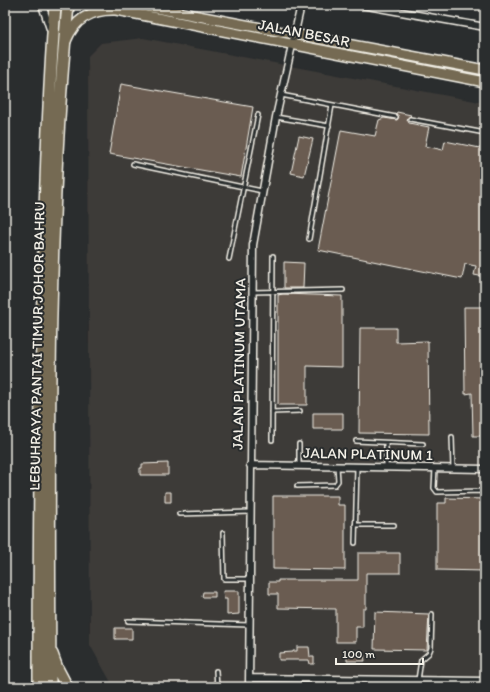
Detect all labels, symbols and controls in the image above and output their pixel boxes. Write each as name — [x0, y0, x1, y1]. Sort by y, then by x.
street label: JALAN BESAR — [257, 15, 351, 51]
street label: LEBUHRAYA PANTAI TIMUR JOHOR BAHRU — [25, 201, 49, 491]
street label: JALAN PLATINUM UTAMA — [229, 277, 250, 450]
street label: JALAN PLATINUM 1 — [303, 444, 433, 464]
scale bar — [336, 640, 423, 666]
text: 100 m — [342, 647, 375, 661]

